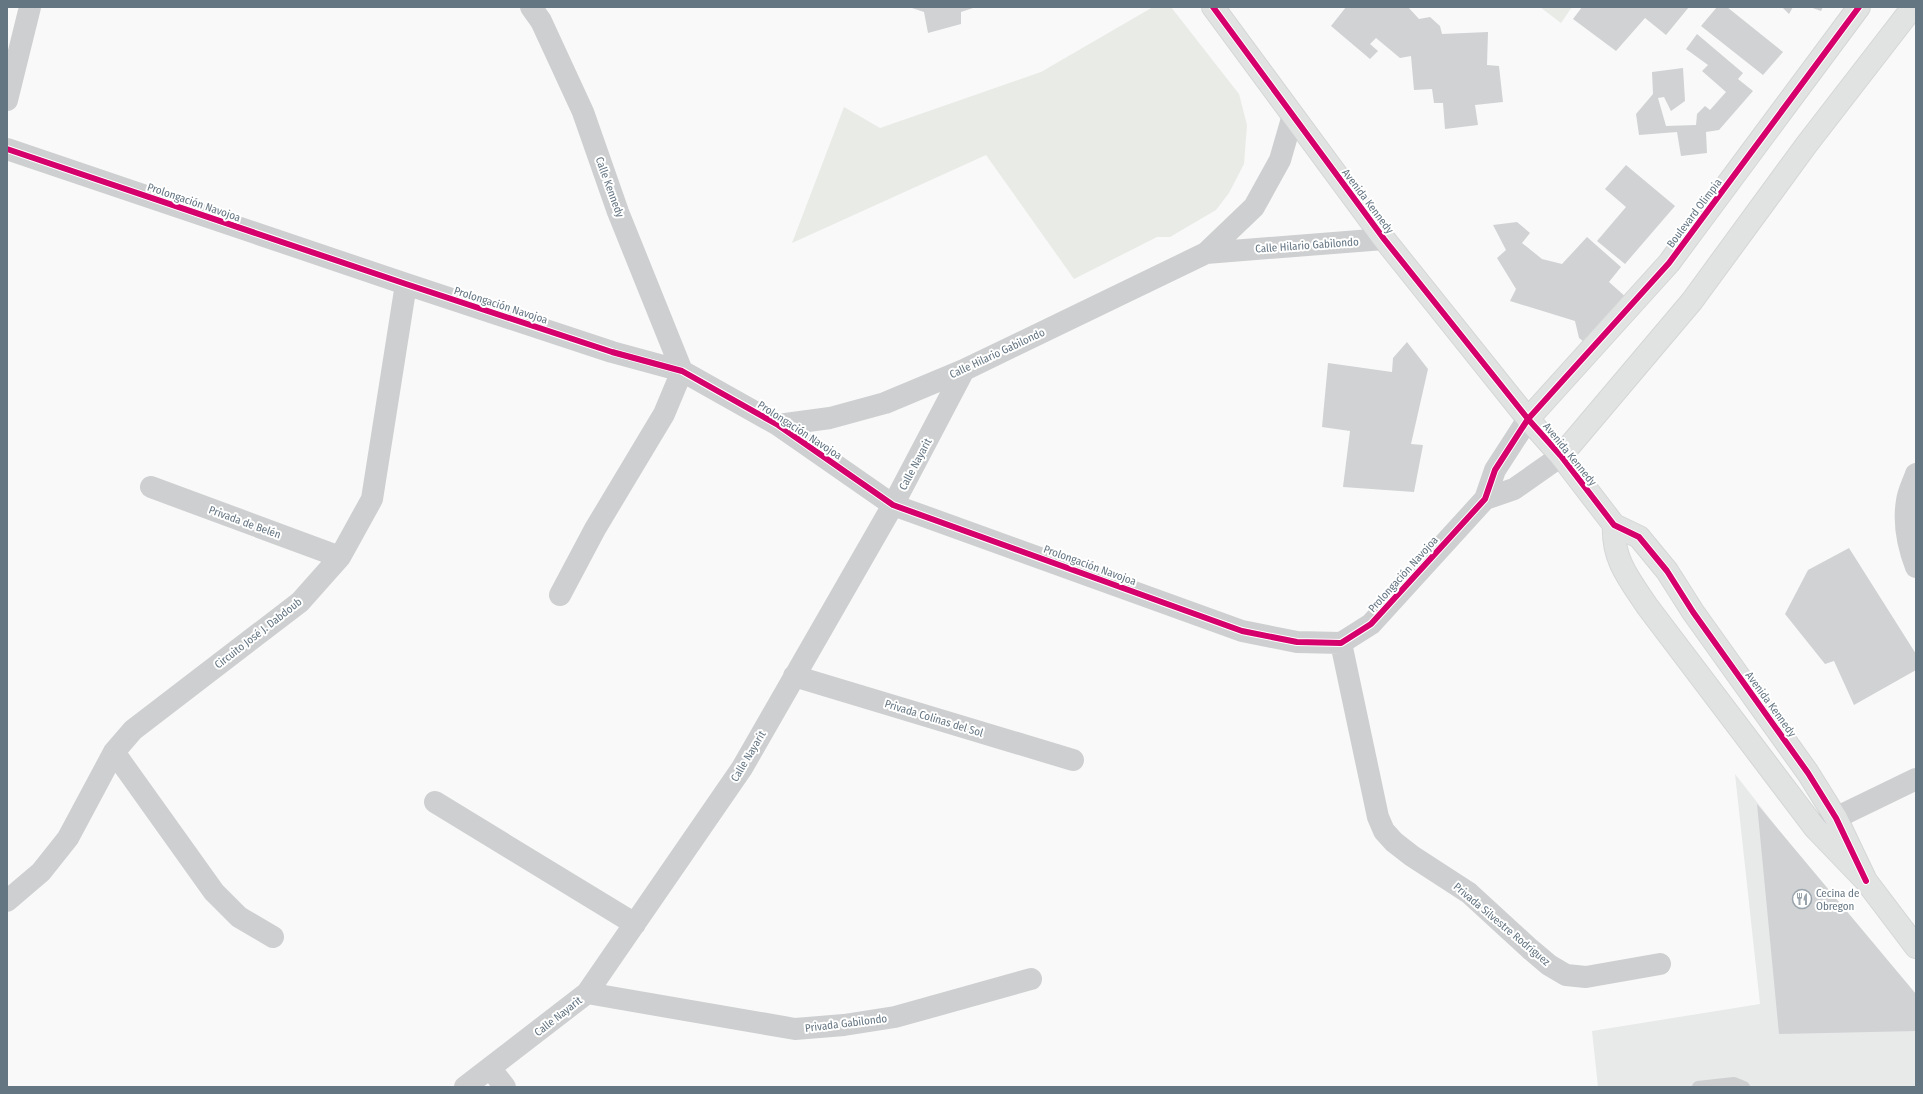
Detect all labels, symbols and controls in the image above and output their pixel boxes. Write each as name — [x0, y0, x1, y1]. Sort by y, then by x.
street label: Calle Kennedy — [593, 155, 627, 219]
street label: Avenida Kennedy — [1339, 166, 1396, 236]
street label: Boulevard Olimpia — [1664, 176, 1725, 250]
street label: Prolongación Navojoa — [146, 180, 242, 225]
street label: Calle Hilario Gabilondo — [1255, 235, 1359, 256]
street label: Prolongación Navojoa — [452, 284, 549, 327]
street label: Calle Hilario Gabilondo — [948, 326, 1047, 381]
street label: Prolongación Navojoa — [755, 398, 844, 462]
street label: Avenida Kennedy — [1540, 420, 1599, 489]
street label: Calle Nayarit — [896, 436, 935, 492]
street label: Privada de Belén — [207, 503, 283, 542]
street label: Prolongación Navojoa — [1366, 534, 1441, 615]
street label: Prolongación Navojoa — [1042, 543, 1138, 588]
street label: Circuito José J. Dabdoub — [212, 595, 305, 671]
street label: Avenida Kennedy — [1743, 669, 1799, 740]
street label: Privada Colinas del Sol — [883, 697, 985, 740]
street label: Calle Nayarit — [728, 728, 769, 784]
street label: Privada Silvestre Rodríguez — [1451, 880, 1553, 969]
place label: Cecina de Obregon — [1816, 887, 1859, 913]
restaurant icon: Cecina de Obregon — [1791, 888, 1813, 910]
street label: Calle Nayarit — [532, 994, 585, 1039]
street label: Privada Gabilondo — [804, 1012, 888, 1035]

